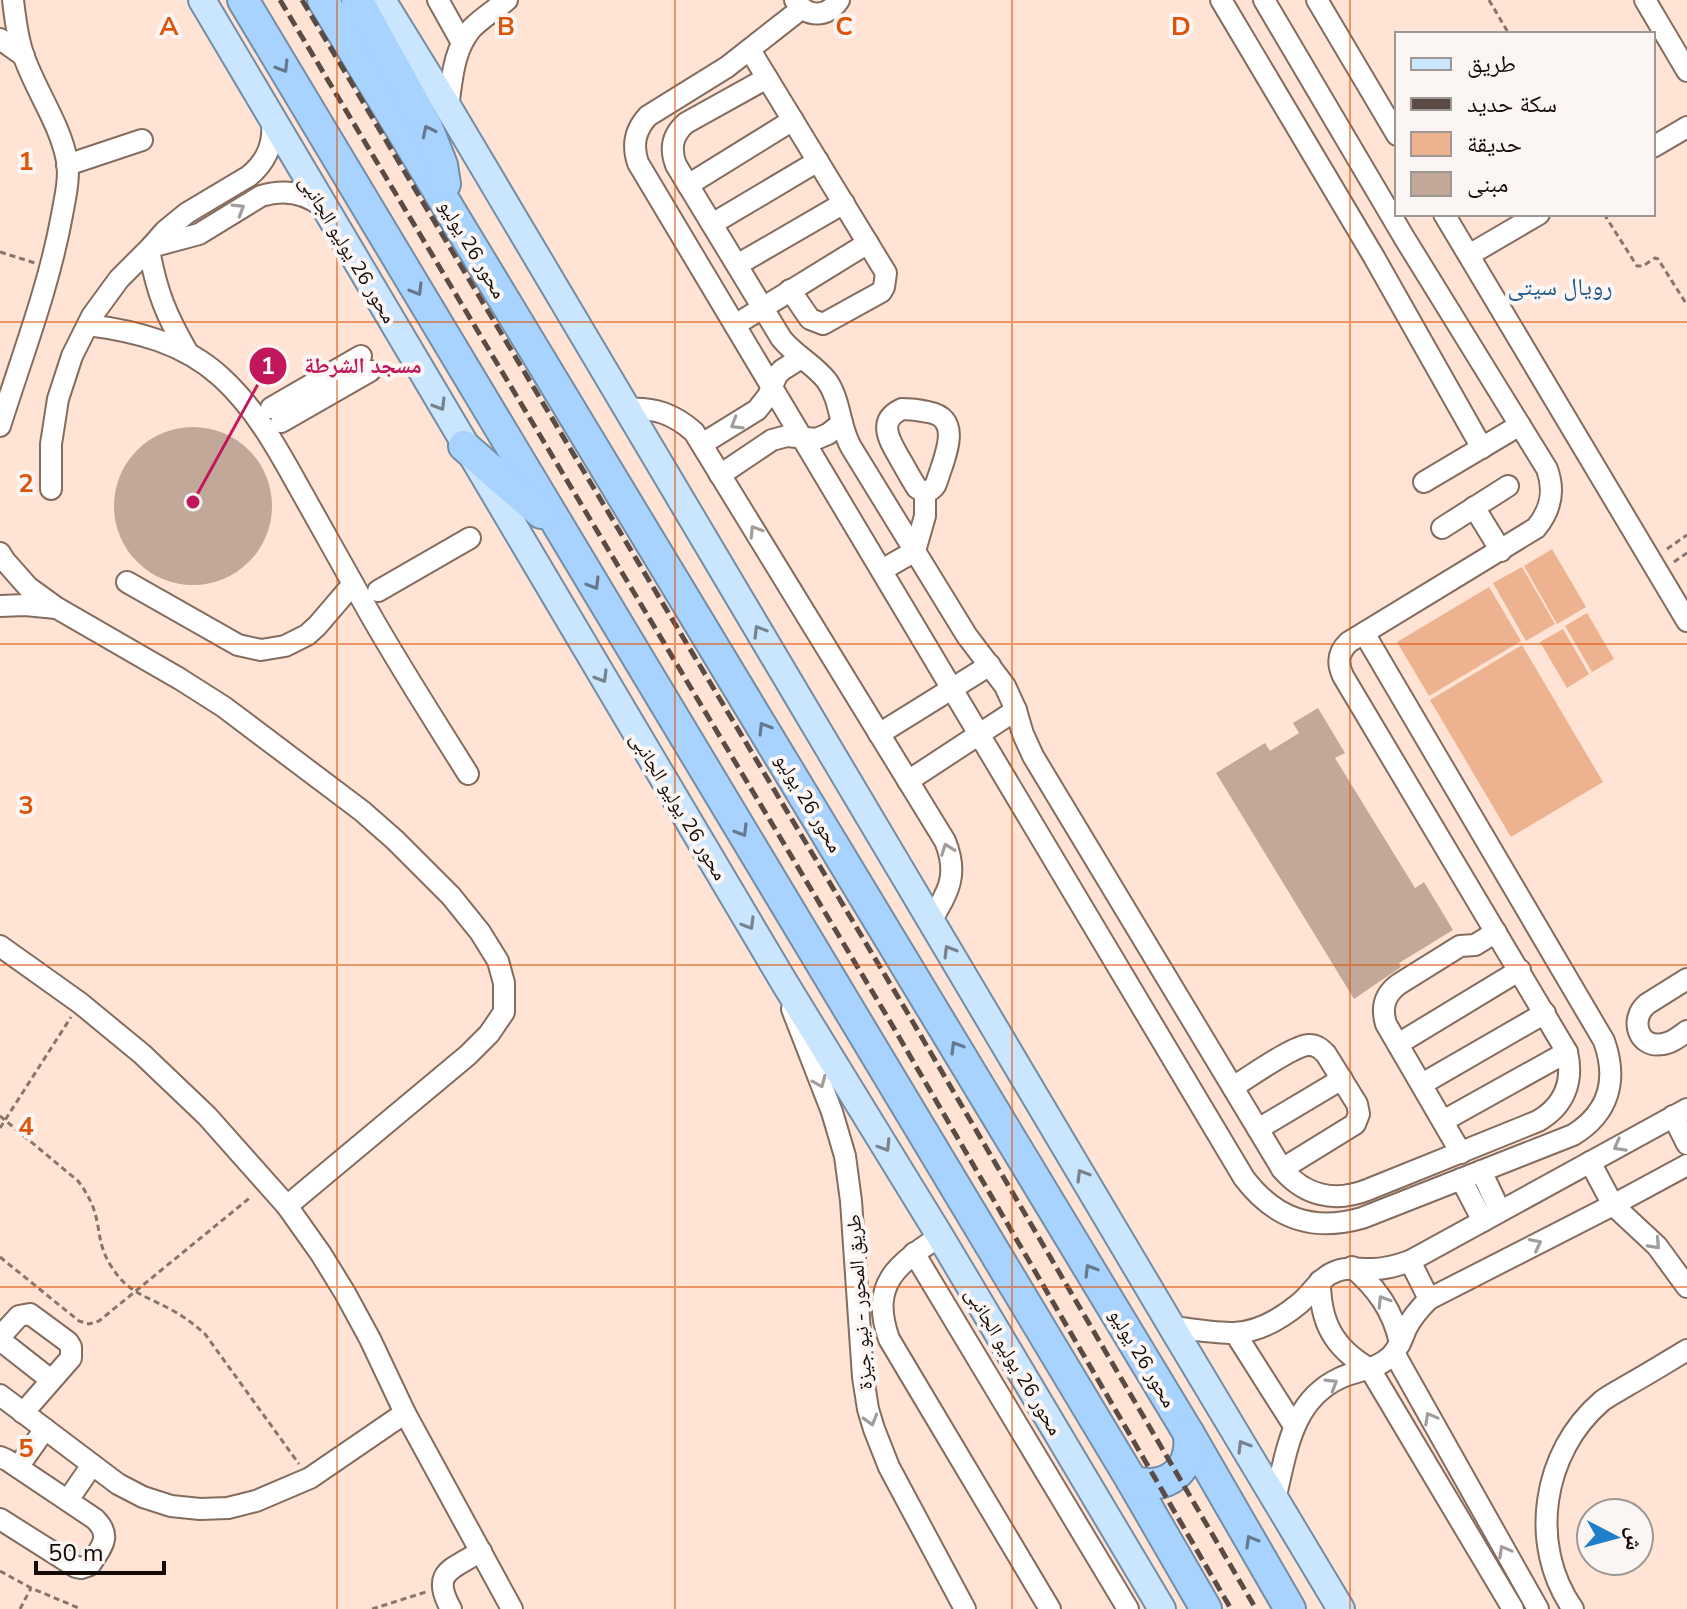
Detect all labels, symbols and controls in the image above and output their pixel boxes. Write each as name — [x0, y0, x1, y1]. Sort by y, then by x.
text: A — [159, 9, 179, 44]
text: B — [497, 9, 515, 44]
text: C — [835, 9, 853, 44]
text: D — [1171, 9, 1191, 44]
legend — [1395, 32, 1655, 216]
text: طريق — [1467, 48, 1516, 80]
one-way arrow — [273, 58, 289, 73]
text: سكة حديد — [1467, 88, 1557, 120]
one-way arrow — [422, 125, 438, 139]
text: حديقة — [1467, 128, 1522, 160]
text: 1 — [18, 144, 34, 179]
text: مبنى — [1467, 168, 1508, 200]
street label: محور 26 يوليو الجانبى — [293, 170, 403, 328]
street label: محور 26 يوليو — [432, 195, 513, 304]
one-way arrow — [230, 203, 245, 219]
district label: رويال سيتى — [1508, 271, 1612, 303]
one-way arrow — [407, 281, 423, 296]
callout: مسجد الشرطة — [248, 343, 438, 389]
text: 1 — [261, 350, 275, 382]
text: مسجد الشرطة — [304, 351, 422, 381]
one-way arrow — [430, 396, 446, 411]
one-way arrow — [730, 414, 745, 429]
text: 2 — [18, 466, 34, 501]
one-way arrow — [749, 525, 764, 540]
one-way arrow — [584, 575, 600, 590]
one-way arrow — [753, 625, 769, 640]
one-way arrow — [592, 668, 608, 683]
one-way arrow — [758, 722, 774, 737]
street label: محور 26 يوليو الجانبى — [624, 727, 734, 885]
street label: محور 26 يوليو — [768, 749, 849, 858]
text: 3 — [18, 788, 34, 823]
one-way arrow — [733, 822, 748, 837]
one-way arrow — [940, 843, 957, 857]
one-way arrow — [739, 915, 755, 930]
one-way arrow — [943, 945, 959, 960]
one-way arrow — [950, 1041, 966, 1056]
one-way arrow — [810, 1074, 826, 1088]
text: 4 — [18, 1109, 34, 1144]
one-way arrow — [875, 1137, 890, 1152]
one-way arrow — [1612, 1137, 1627, 1152]
one-way arrow — [1076, 1169, 1091, 1184]
street label: طريق المحور - نيو جيزة — [840, 1213, 879, 1391]
one-way arrow — [1645, 1235, 1659, 1250]
one-way arrow — [1528, 1239, 1543, 1254]
one-way arrow — [1084, 1264, 1100, 1279]
street label: محور 26 يوليو الجانبى — [959, 1282, 1069, 1440]
one-way arrow — [1377, 1295, 1392, 1310]
street label: محور 26 يوليو — [1102, 1304, 1183, 1413]
one-way arrow — [1323, 1378, 1338, 1393]
one-way arrow — [862, 1412, 878, 1426]
one-way arrow — [1424, 1413, 1440, 1427]
text: 5 — [18, 1431, 34, 1466]
one-way arrow — [1237, 1440, 1253, 1455]
north arrow — [1575, 1497, 1655, 1577]
scale bar — [36, 1525, 164, 1575]
text: ش — [1618, 1526, 1650, 1552]
one-way arrow — [1245, 1536, 1261, 1550]
text: 50 m — [48, 1537, 104, 1569]
one-way arrow — [1498, 1545, 1514, 1560]

